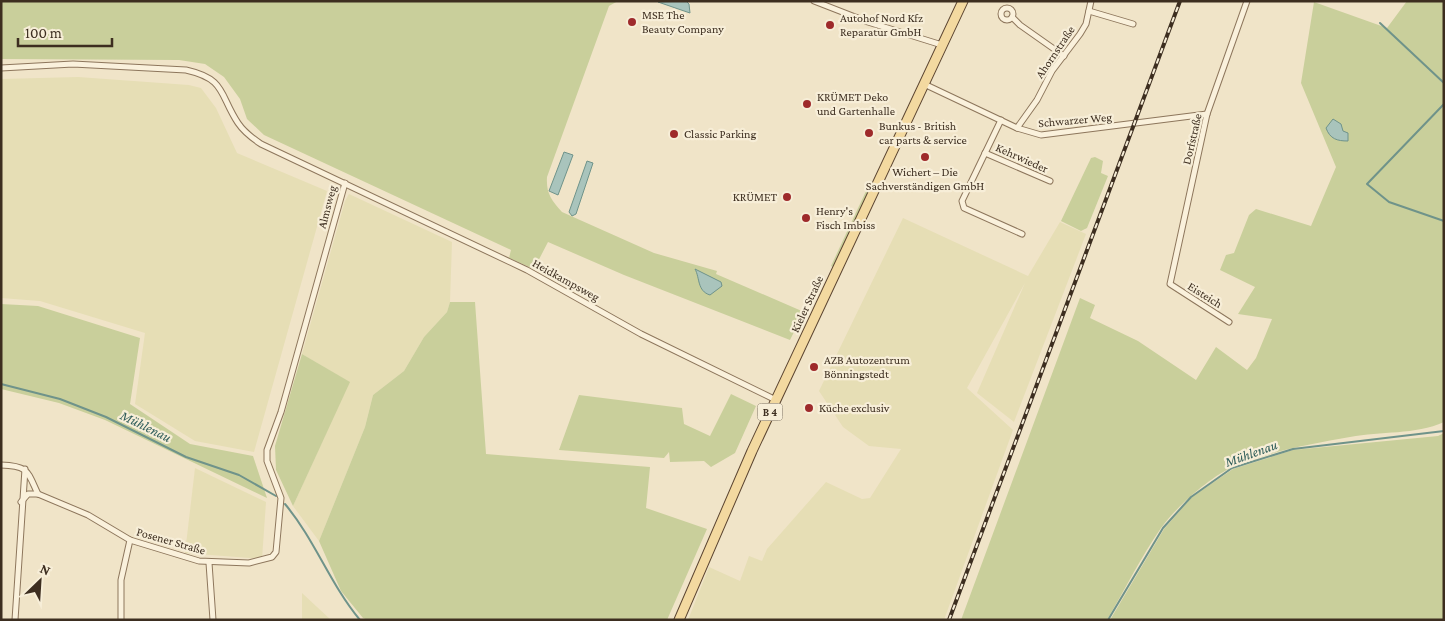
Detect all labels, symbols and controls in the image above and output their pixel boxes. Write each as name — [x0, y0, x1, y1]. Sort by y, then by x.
place label: MSE The Beauty Company — [642, 8, 724, 36]
place label: Autohof Nord Kfz Reparatur GmbH — [840, 11, 923, 39]
scale bar — [18, 15, 111, 47]
marker: MSE The Beauty Company — [626, 16, 638, 28]
marker: Autohof Nord Kfz Reparatur GmbH — [824, 19, 836, 31]
street label: Ahornstraße — [1032, 23, 1078, 81]
text: 100 m — [25, 25, 62, 41]
place label: KRÜMET Deko und Gartenhalle — [817, 90, 895, 118]
marker: KRÜMET Deko und Gartenhalle — [801, 98, 813, 110]
street label: Schwarzer Weg — [1038, 110, 1113, 130]
street label: Dorfstraße — [1179, 112, 1205, 166]
place label: Bunkus - British car parts & service — [879, 119, 967, 147]
place label: Classic Parking — [684, 127, 756, 141]
marker: Bunkus - British car parts & service — [863, 127, 875, 139]
marker: Classic Parking — [668, 128, 680, 140]
street label: Kehrwieder — [994, 140, 1051, 176]
marker: Wichert – Die Sachverständigen GmbH — [919, 151, 931, 163]
place label: Wichert – Die Sachverständigen GmbH — [866, 165, 984, 193]
street label: Almsweg — [315, 184, 340, 230]
place label: KRÜMET — [733, 190, 777, 204]
marker: KRÜMET — [781, 191, 793, 203]
place label: Henry's Fisch Imbiss — [816, 204, 876, 232]
marker: Henry's Fisch Imbiss — [800, 212, 812, 224]
street label: Heidkampsweg — [530, 256, 602, 304]
street label: Kieler Straße — [788, 273, 826, 335]
street label: Eisteich — [1185, 279, 1225, 311]
place label: AZB Autozentrum Bönningstedt — [824, 353, 910, 381]
marker: AZB Autozentrum Bönningstedt — [808, 361, 820, 373]
place label: Küche exclusiv — [819, 401, 890, 415]
marker: Küche exclusiv — [803, 402, 815, 414]
road number: B 4 — [758, 404, 782, 421]
water label: Mühlenau — [117, 406, 174, 445]
water label: Mühlenau — [1222, 436, 1279, 470]
street label: Posener Straße — [135, 524, 207, 558]
north arrow — [15, 556, 65, 606]
text: N — [38, 560, 54, 579]

